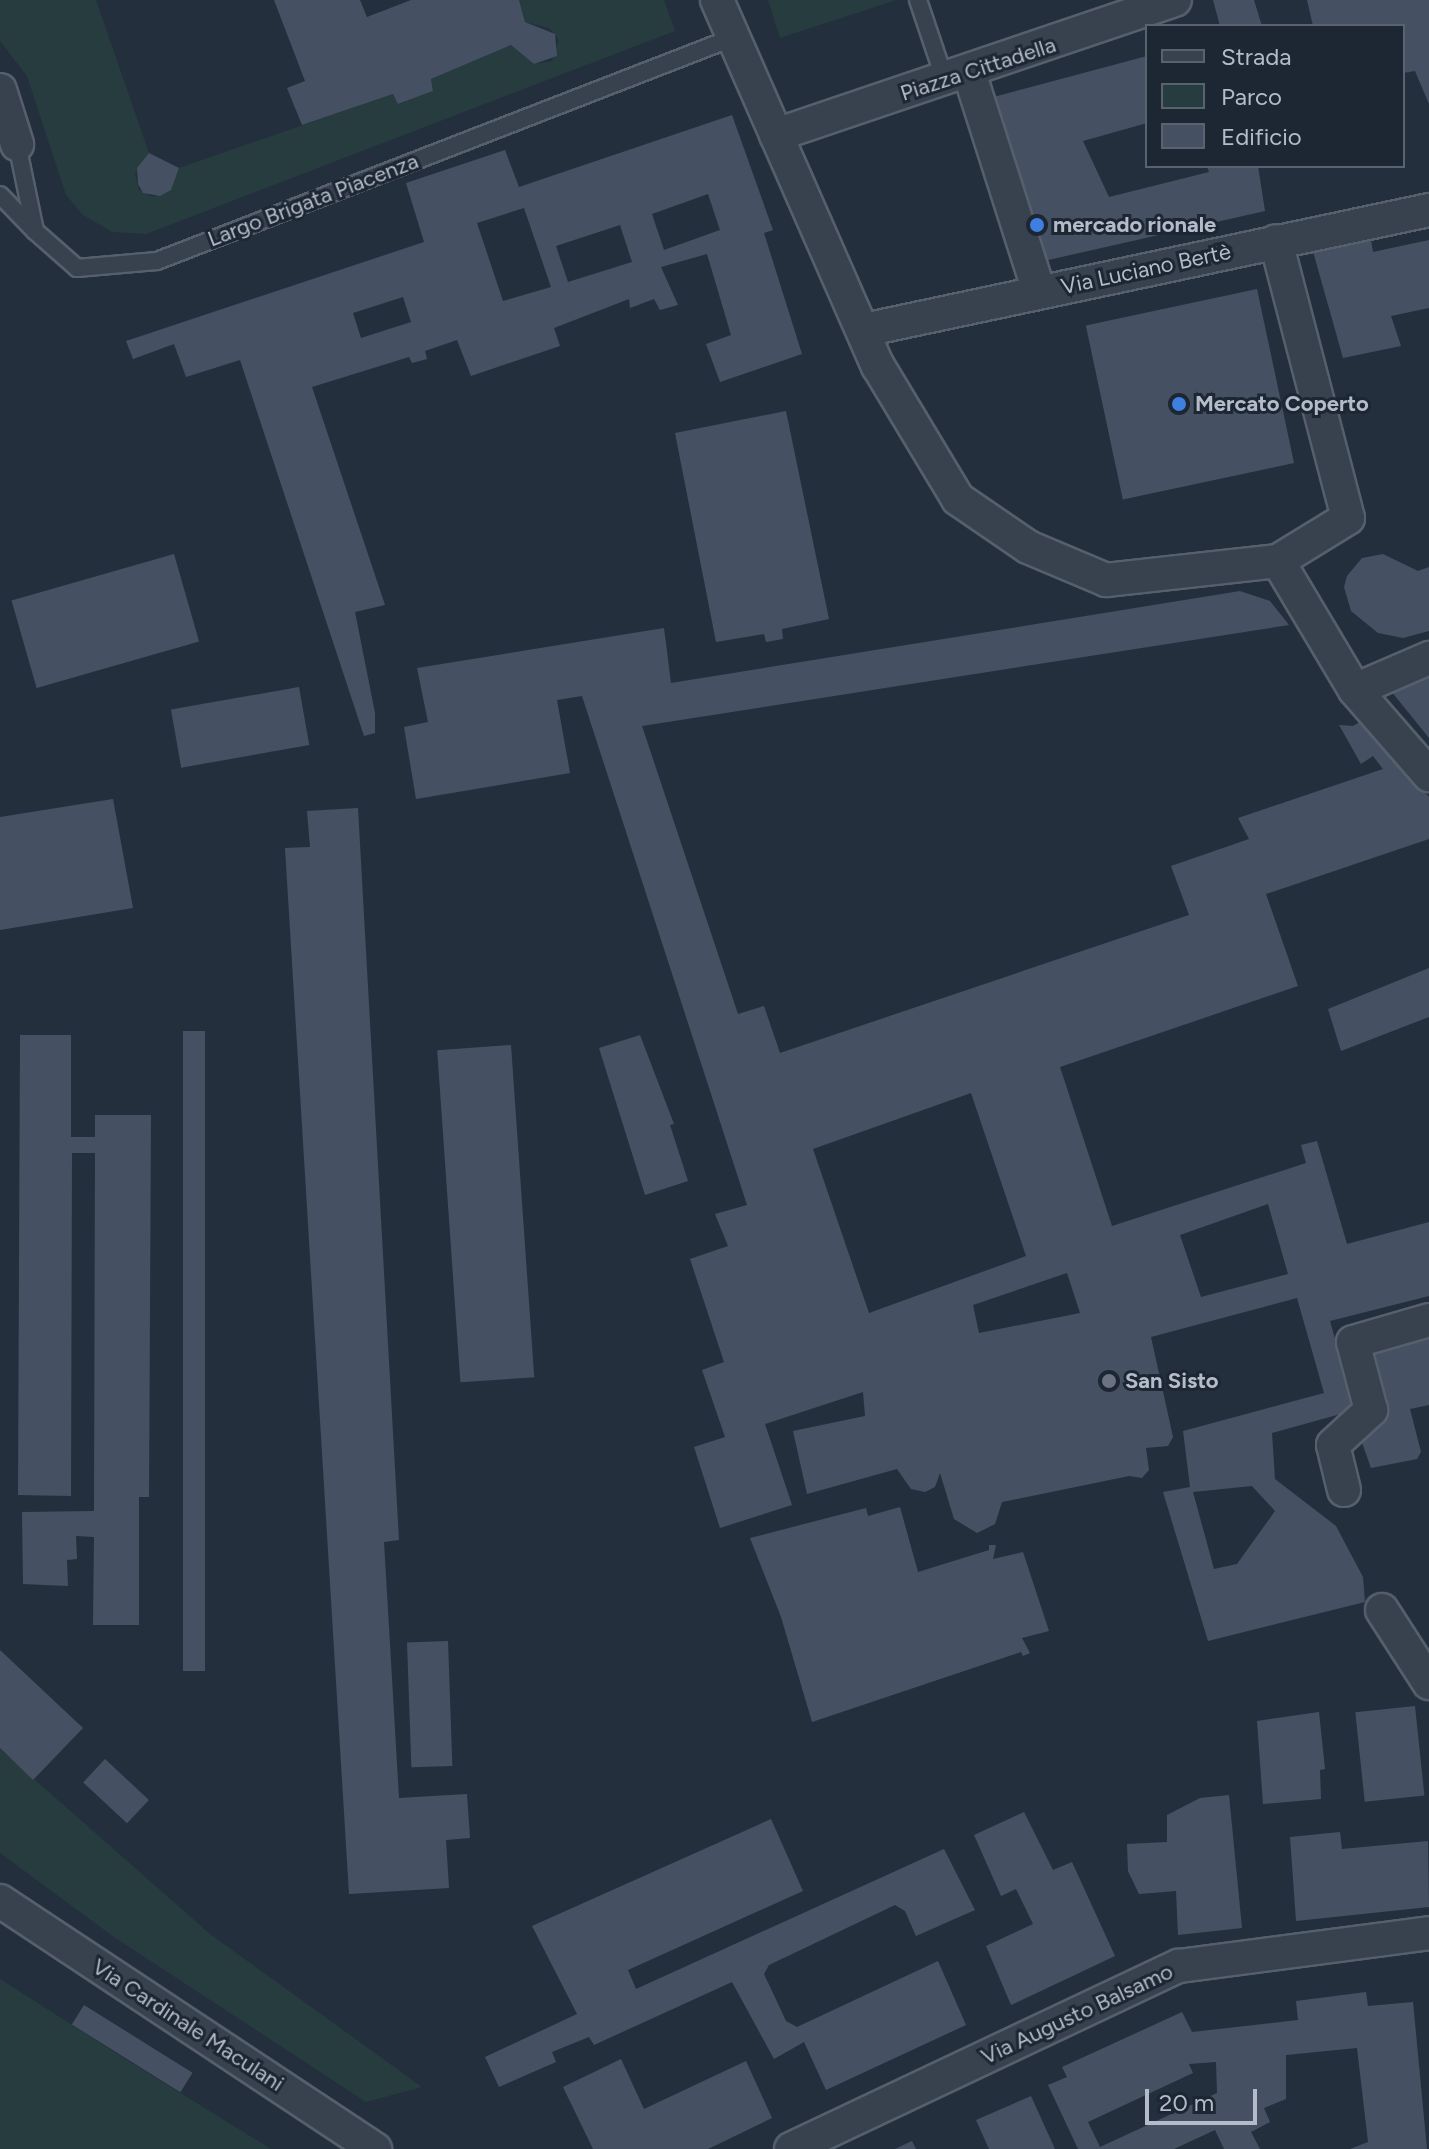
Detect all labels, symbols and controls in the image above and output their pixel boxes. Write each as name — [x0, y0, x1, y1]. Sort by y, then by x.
legend — [1145, 24, 1405, 168]
street label: Piazza Cittadella — [897, 31, 1059, 107]
text: Strada — [1221, 42, 1291, 71]
text: Parco — [1221, 82, 1282, 111]
text: Edificio — [1221, 122, 1302, 151]
street label: Largo Brigata Piacenza — [204, 148, 422, 252]
place label: mercado rionale — [1053, 212, 1216, 238]
marker: mercado rionale — [1028, 216, 1046, 234]
street label: Via Luciano Bertè — [1059, 238, 1233, 300]
place label: Mercato Coperto — [1195, 391, 1369, 417]
marker: Mercato Coperto — [1170, 395, 1188, 413]
place label: San Sisto — [1125, 1368, 1219, 1394]
marker: San Sisto — [1100, 1372, 1118, 1390]
street label: Via Cardinale Maculani — [87, 1953, 289, 2097]
street label: Via Augusto Balsamo — [977, 1958, 1177, 2070]
scale bar — [1149, 2073, 1261, 2123]
text: 20 m — [1159, 2088, 1214, 2117]

